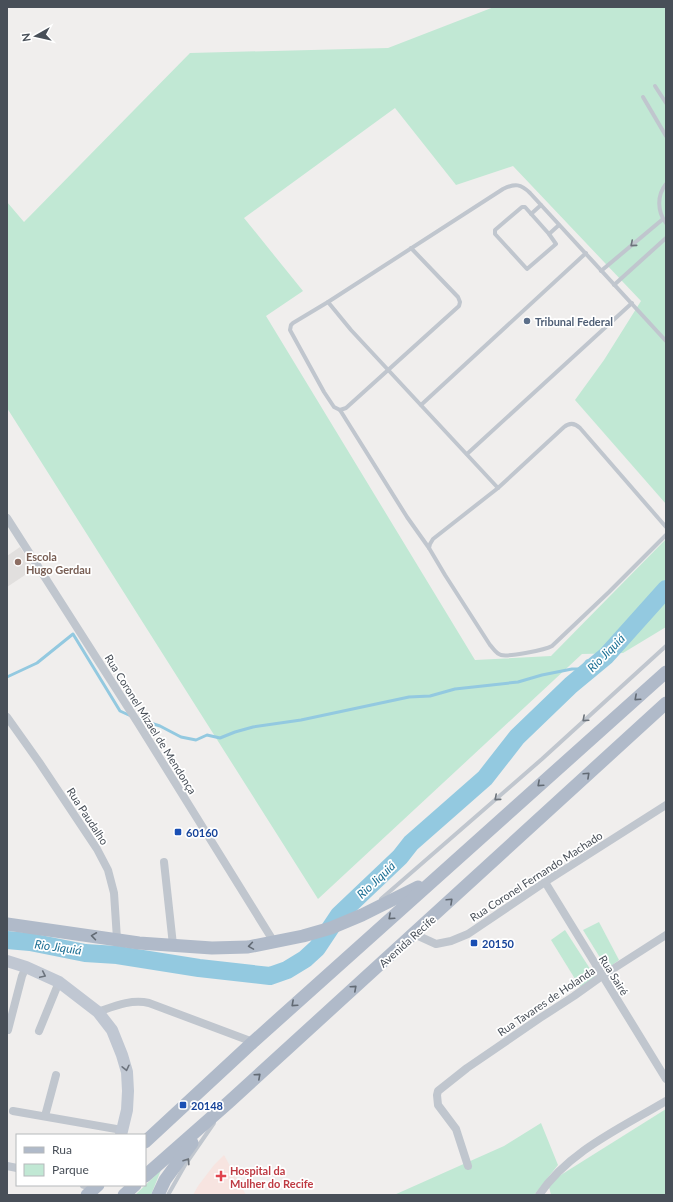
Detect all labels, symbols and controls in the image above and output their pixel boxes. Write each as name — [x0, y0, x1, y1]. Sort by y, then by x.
north arrow — [16, 16, 56, 56]
text: N — [19, 32, 33, 43]
one-way arrow — [631, 239, 638, 246]
place label: Tribunal Federal — [535, 315, 613, 328]
marker: Tribunal Federal — [522, 316, 532, 326]
place label: Escola Hugo Gerdau — [26, 550, 91, 576]
marker: Escola Hugo Gerdau — [13, 557, 23, 567]
water label: Rio Jiquiá — [584, 630, 629, 675]
street label: Rua Coronel Mizael de Mendonça — [102, 652, 200, 796]
one-way arrow — [634, 693, 642, 700]
one-way arrow — [583, 715, 590, 722]
one-way arrow — [583, 773, 590, 780]
one-way arrow — [537, 780, 545, 787]
street label: Rua Paudalho — [65, 785, 111, 847]
one-way arrow — [494, 794, 501, 801]
place label: 60160 — [186, 826, 219, 839]
marker: 60160 — [173, 827, 183, 837]
street label: Rua Coronel Fernando Machado — [467, 828, 605, 924]
water label: Rio Jiquiá — [354, 858, 399, 902]
one-way arrow — [446, 899, 453, 906]
street label: Avenida Recife — [376, 912, 438, 970]
one-way arrow — [388, 913, 396, 920]
one-way arrow — [91, 932, 97, 941]
water label: Rio Jiquiá — [34, 936, 83, 958]
place label: 20150 — [482, 937, 515, 950]
marker: 20150 — [469, 938, 479, 948]
one-way arrow — [248, 941, 254, 950]
street label: Rua Sairé — [597, 953, 631, 998]
street label: Rua Tavares de Holanda — [495, 964, 597, 1038]
one-way arrow — [39, 970, 47, 978]
one-way arrow — [350, 986, 357, 993]
one-way arrow — [291, 1000, 299, 1007]
one-way arrow — [121, 1065, 129, 1072]
one-way arrow — [253, 1073, 261, 1081]
place label: 20148 — [191, 1099, 223, 1112]
marker: 20148 — [178, 1100, 188, 1110]
legend — [16, 1134, 146, 1186]
text: Rua — [52, 1142, 72, 1157]
one-way arrow — [182, 1158, 190, 1165]
text: Parque — [52, 1162, 89, 1177]
place label: Hospital da Mulher do Recife — [230, 1164, 314, 1190]
marker: Hospital da Mulher do Recife — [215, 1170, 227, 1182]

